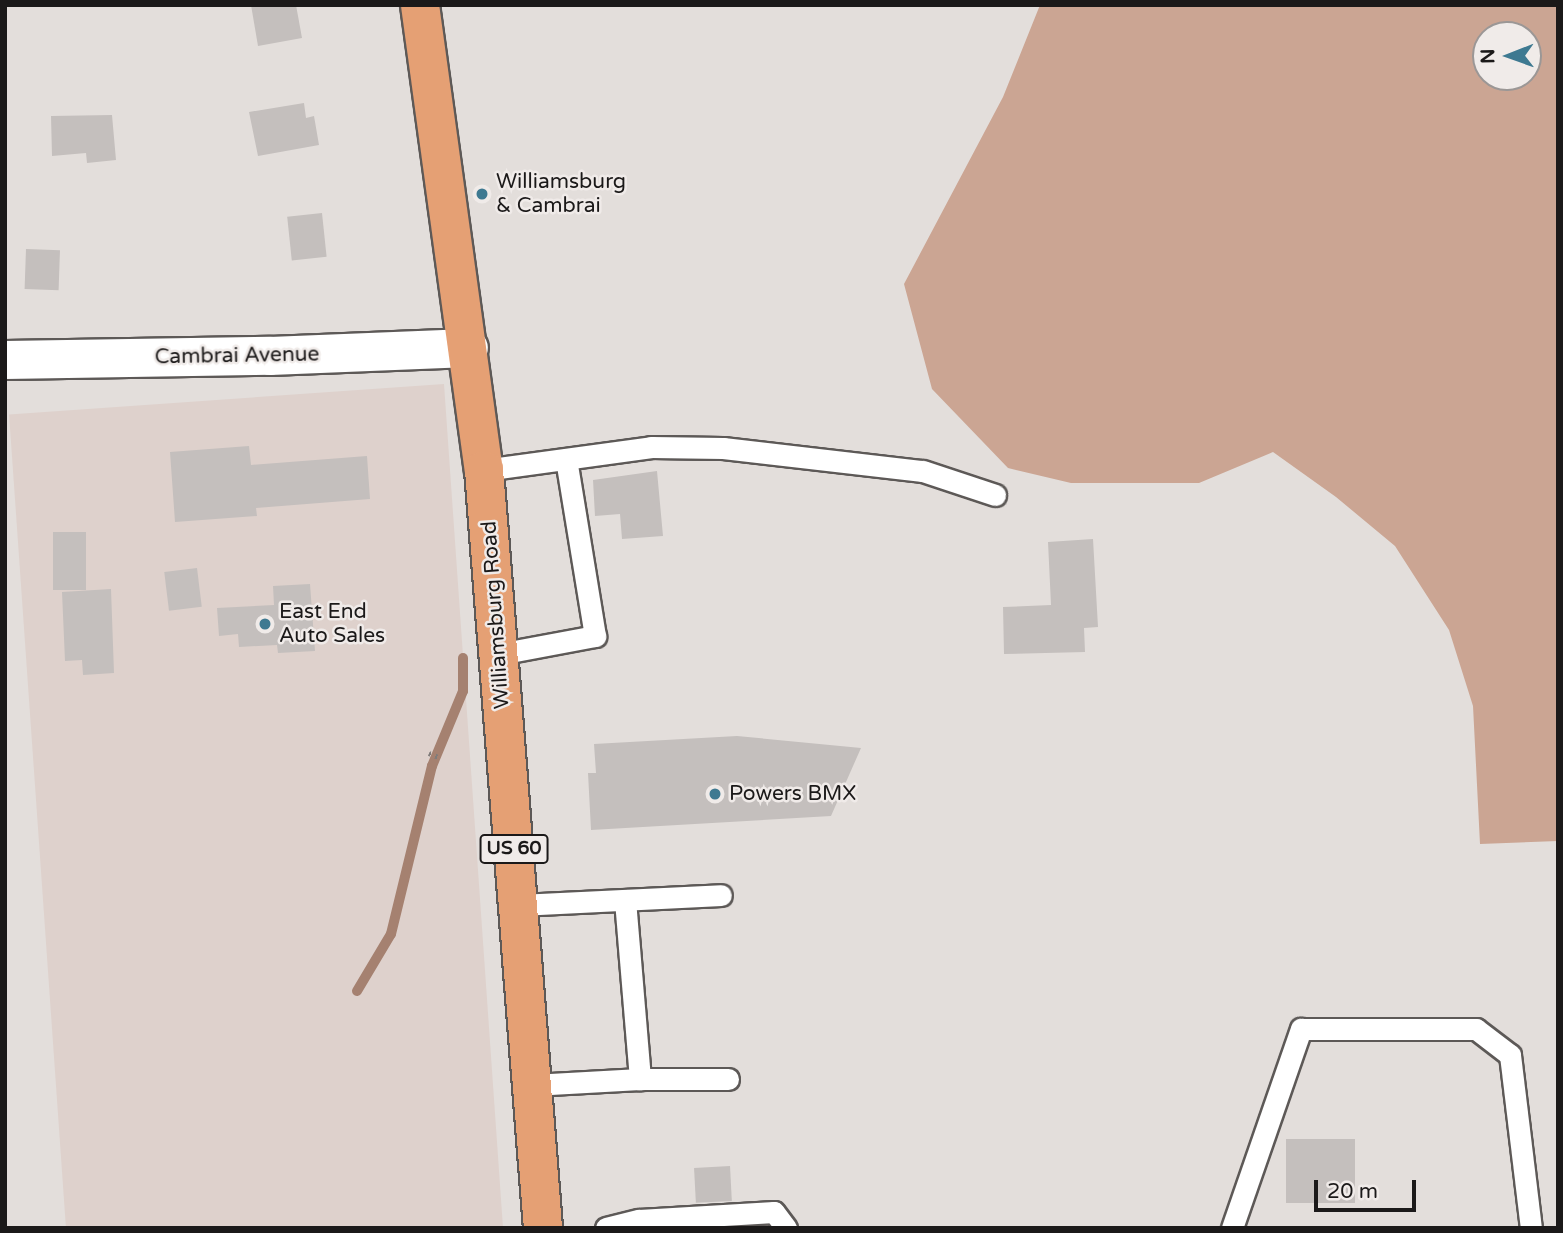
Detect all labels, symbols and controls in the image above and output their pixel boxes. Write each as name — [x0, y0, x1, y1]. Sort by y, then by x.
north arrow — [1472, 21, 1542, 91]
text: N — [1477, 49, 1499, 64]
place label: Williamsburg & Cambrai — [496, 169, 626, 219]
marker: Williamsburg & Cambrai — [474, 186, 490, 202]
street label: Cambrai Avenue — [154, 342, 320, 370]
street label: Williamsburg Road — [477, 520, 515, 710]
place label: East End Auto Sales — [279, 599, 385, 649]
marker: East End Auto Sales — [257, 616, 273, 632]
place label: Powers BMX — [729, 781, 856, 807]
marker: Powers BMX — [707, 786, 723, 802]
road number: US 60 — [479, 834, 549, 864]
scale bar — [1318, 1166, 1420, 1210]
text: 20 m — [1327, 1179, 1378, 1204]

